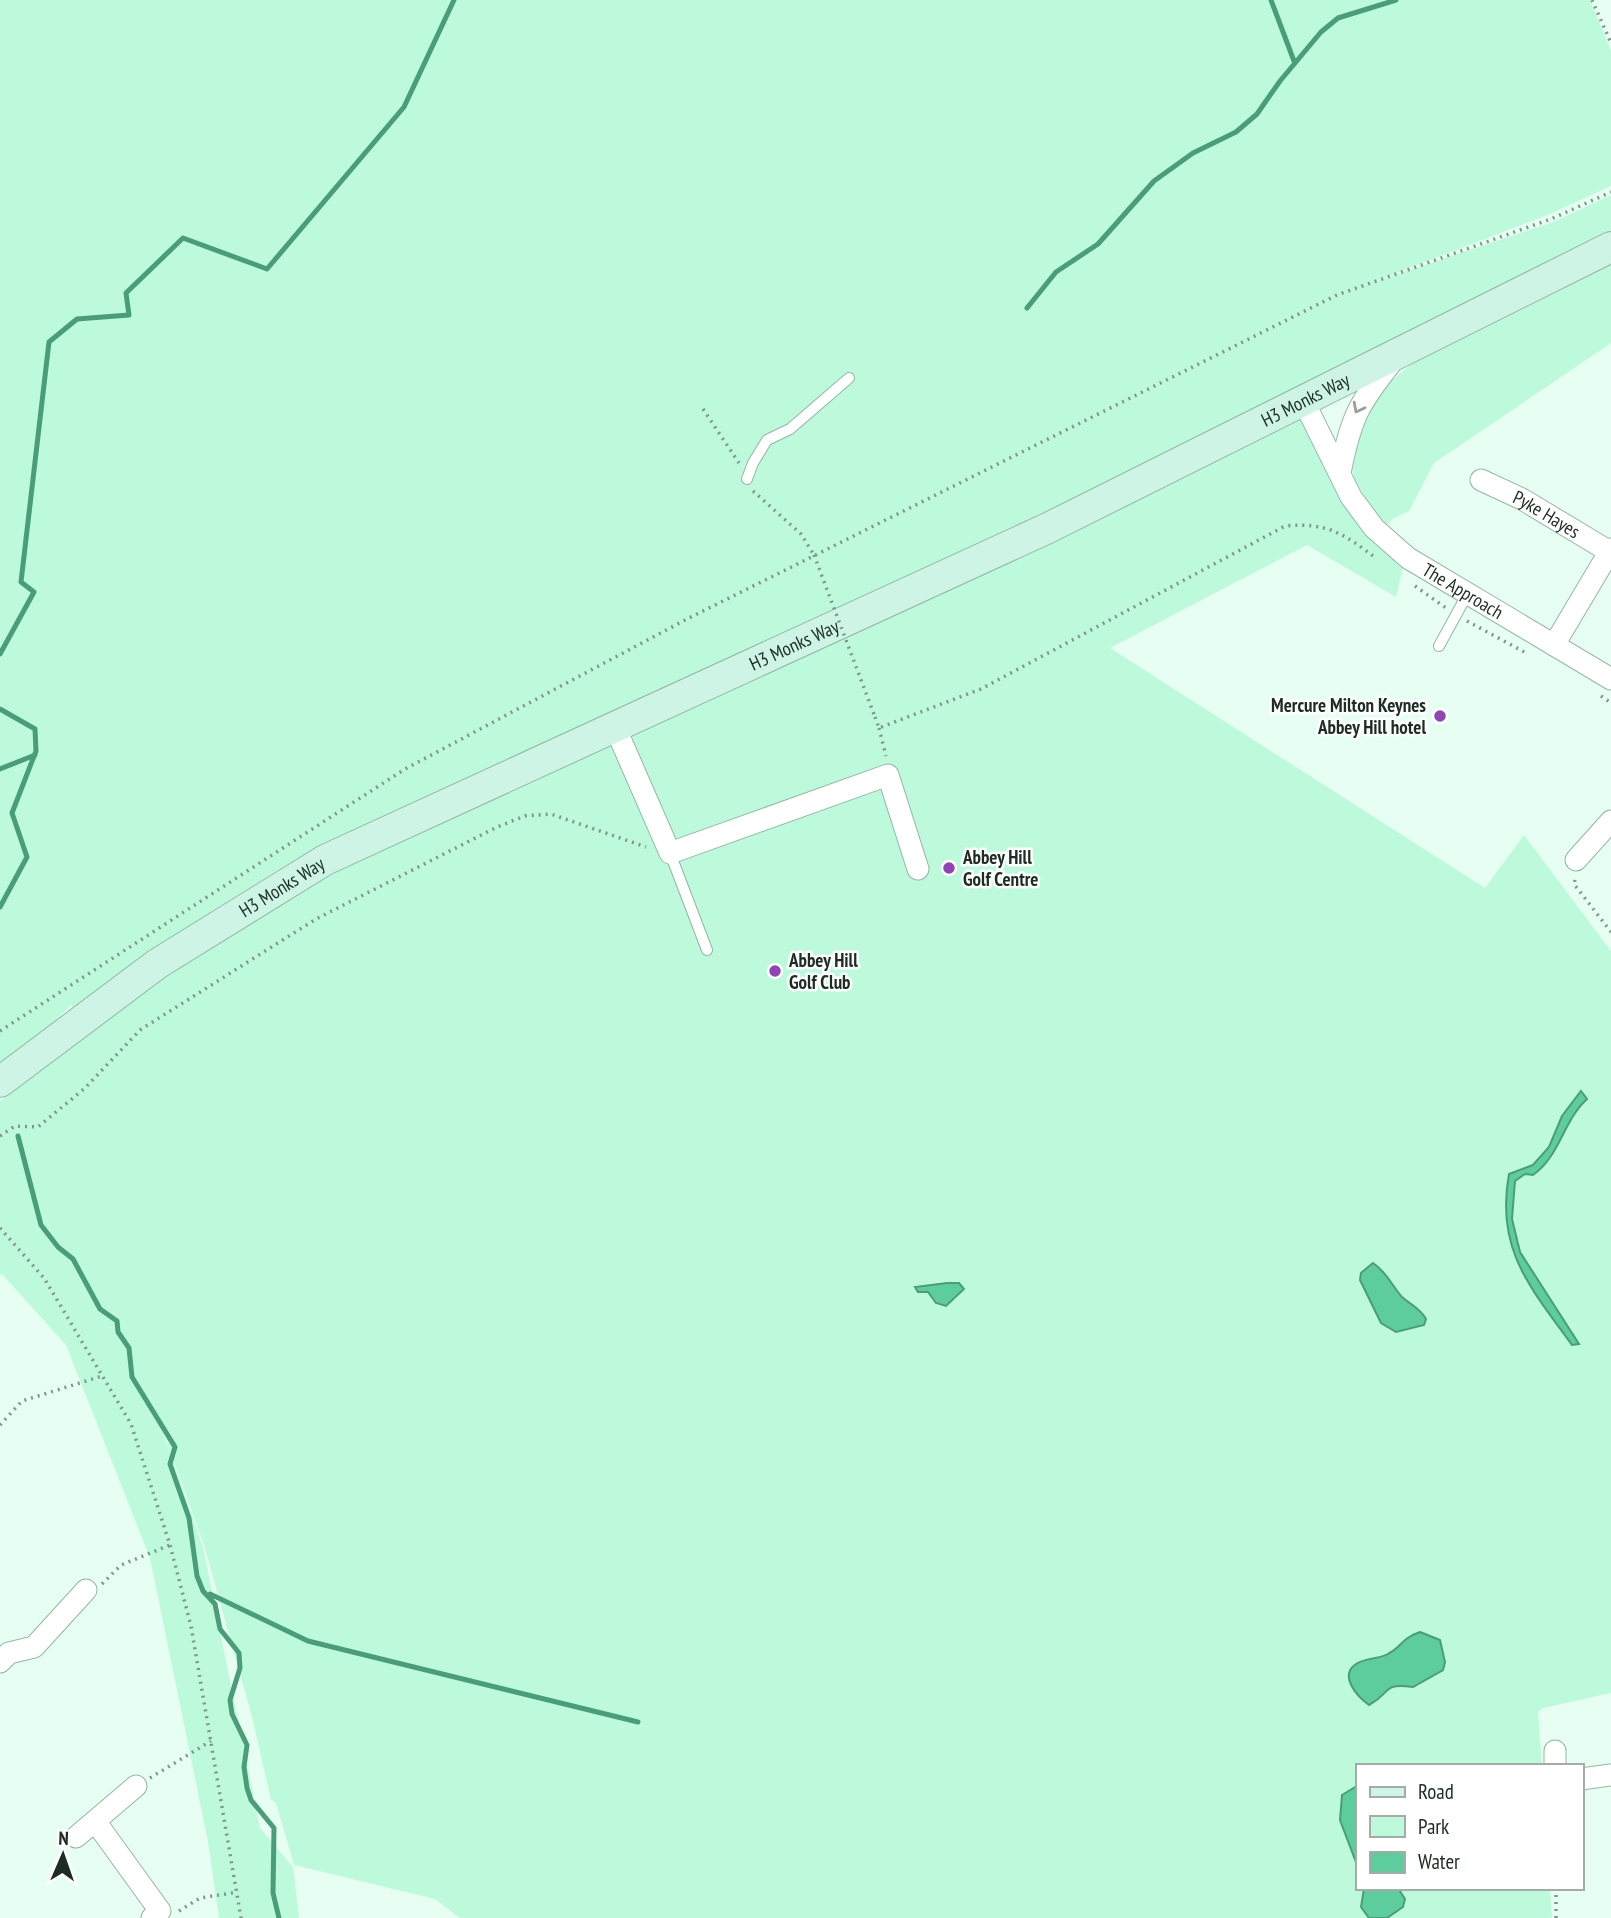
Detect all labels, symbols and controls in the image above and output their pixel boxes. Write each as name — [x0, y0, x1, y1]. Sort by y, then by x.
street label: H3 Monks Way — [1257, 367, 1354, 432]
one-way arrow — [1353, 401, 1367, 413]
street label: Pyke Hayes — [1509, 485, 1585, 543]
street label: The Approach — [1418, 557, 1508, 624]
street label: H3 Monks Way — [745, 613, 843, 676]
place label: Mercure Milton Keynes Abbey Hill hotel — [1271, 693, 1426, 739]
marker: Mercure Milton Keynes Abbey Hill hotel — [1432, 708, 1448, 724]
place label: Abbey Hill Golf Centre — [962, 845, 1038, 891]
street label: H3 Monks Way — [235, 851, 329, 922]
marker: Abbey Hill Golf Centre — [941, 860, 957, 876]
place label: Abbey Hill Golf Club — [788, 948, 858, 994]
marker: Abbey Hill Golf Club — [767, 963, 783, 979]
legend — [1356, 1764, 1583, 1890]
text: Road — [1418, 1778, 1454, 1805]
text: Park — [1418, 1813, 1449, 1840]
north arrow — [28, 1820, 98, 1890]
text: N — [58, 1826, 69, 1850]
text: Water — [1418, 1848, 1460, 1875]

